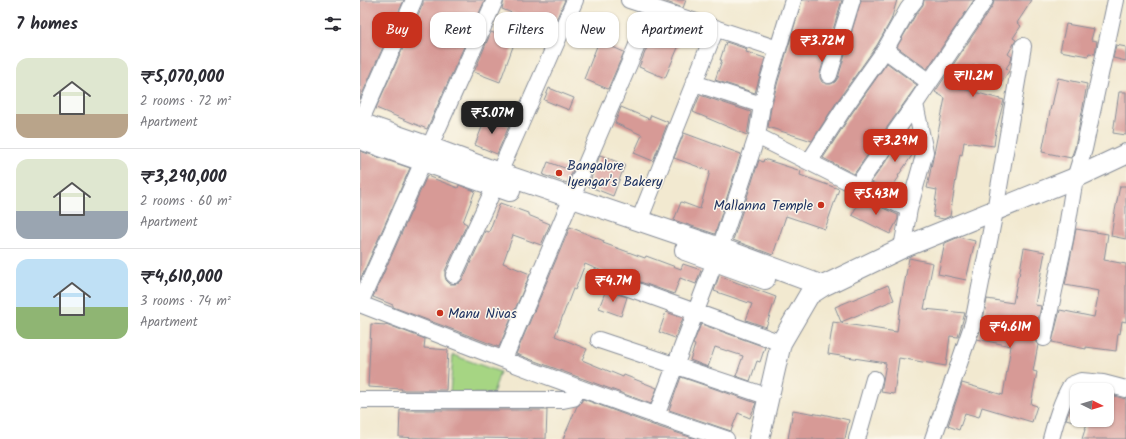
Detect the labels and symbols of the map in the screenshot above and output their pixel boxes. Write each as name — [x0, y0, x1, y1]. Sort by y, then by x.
pin: ₹3.72M — [789, 29, 855, 63]
pin: ₹11.2M — [940, 64, 1006, 98]
pin: ₹5.07M — [459, 101, 525, 135]
pin: ₹3.29M — [862, 129, 928, 163]
place label: Bangalore Iyengar's Bakery — [567, 155, 663, 193]
marker: Bangalore Iyengar's Bakery — [554, 168, 564, 178]
pin: ₹5.43M — [843, 182, 909, 216]
place label: Mallanna Temple — [714, 195, 814, 217]
marker: Mallanna Temple — [816, 200, 826, 210]
pin: ₹4.7M — [585, 269, 641, 303]
place label: Manu Nivas — [448, 303, 517, 325]
marker: Manu Nivas — [435, 308, 445, 318]
pin: ₹4.61M — [977, 315, 1043, 349]
north arrow — [1070, 383, 1114, 427]

